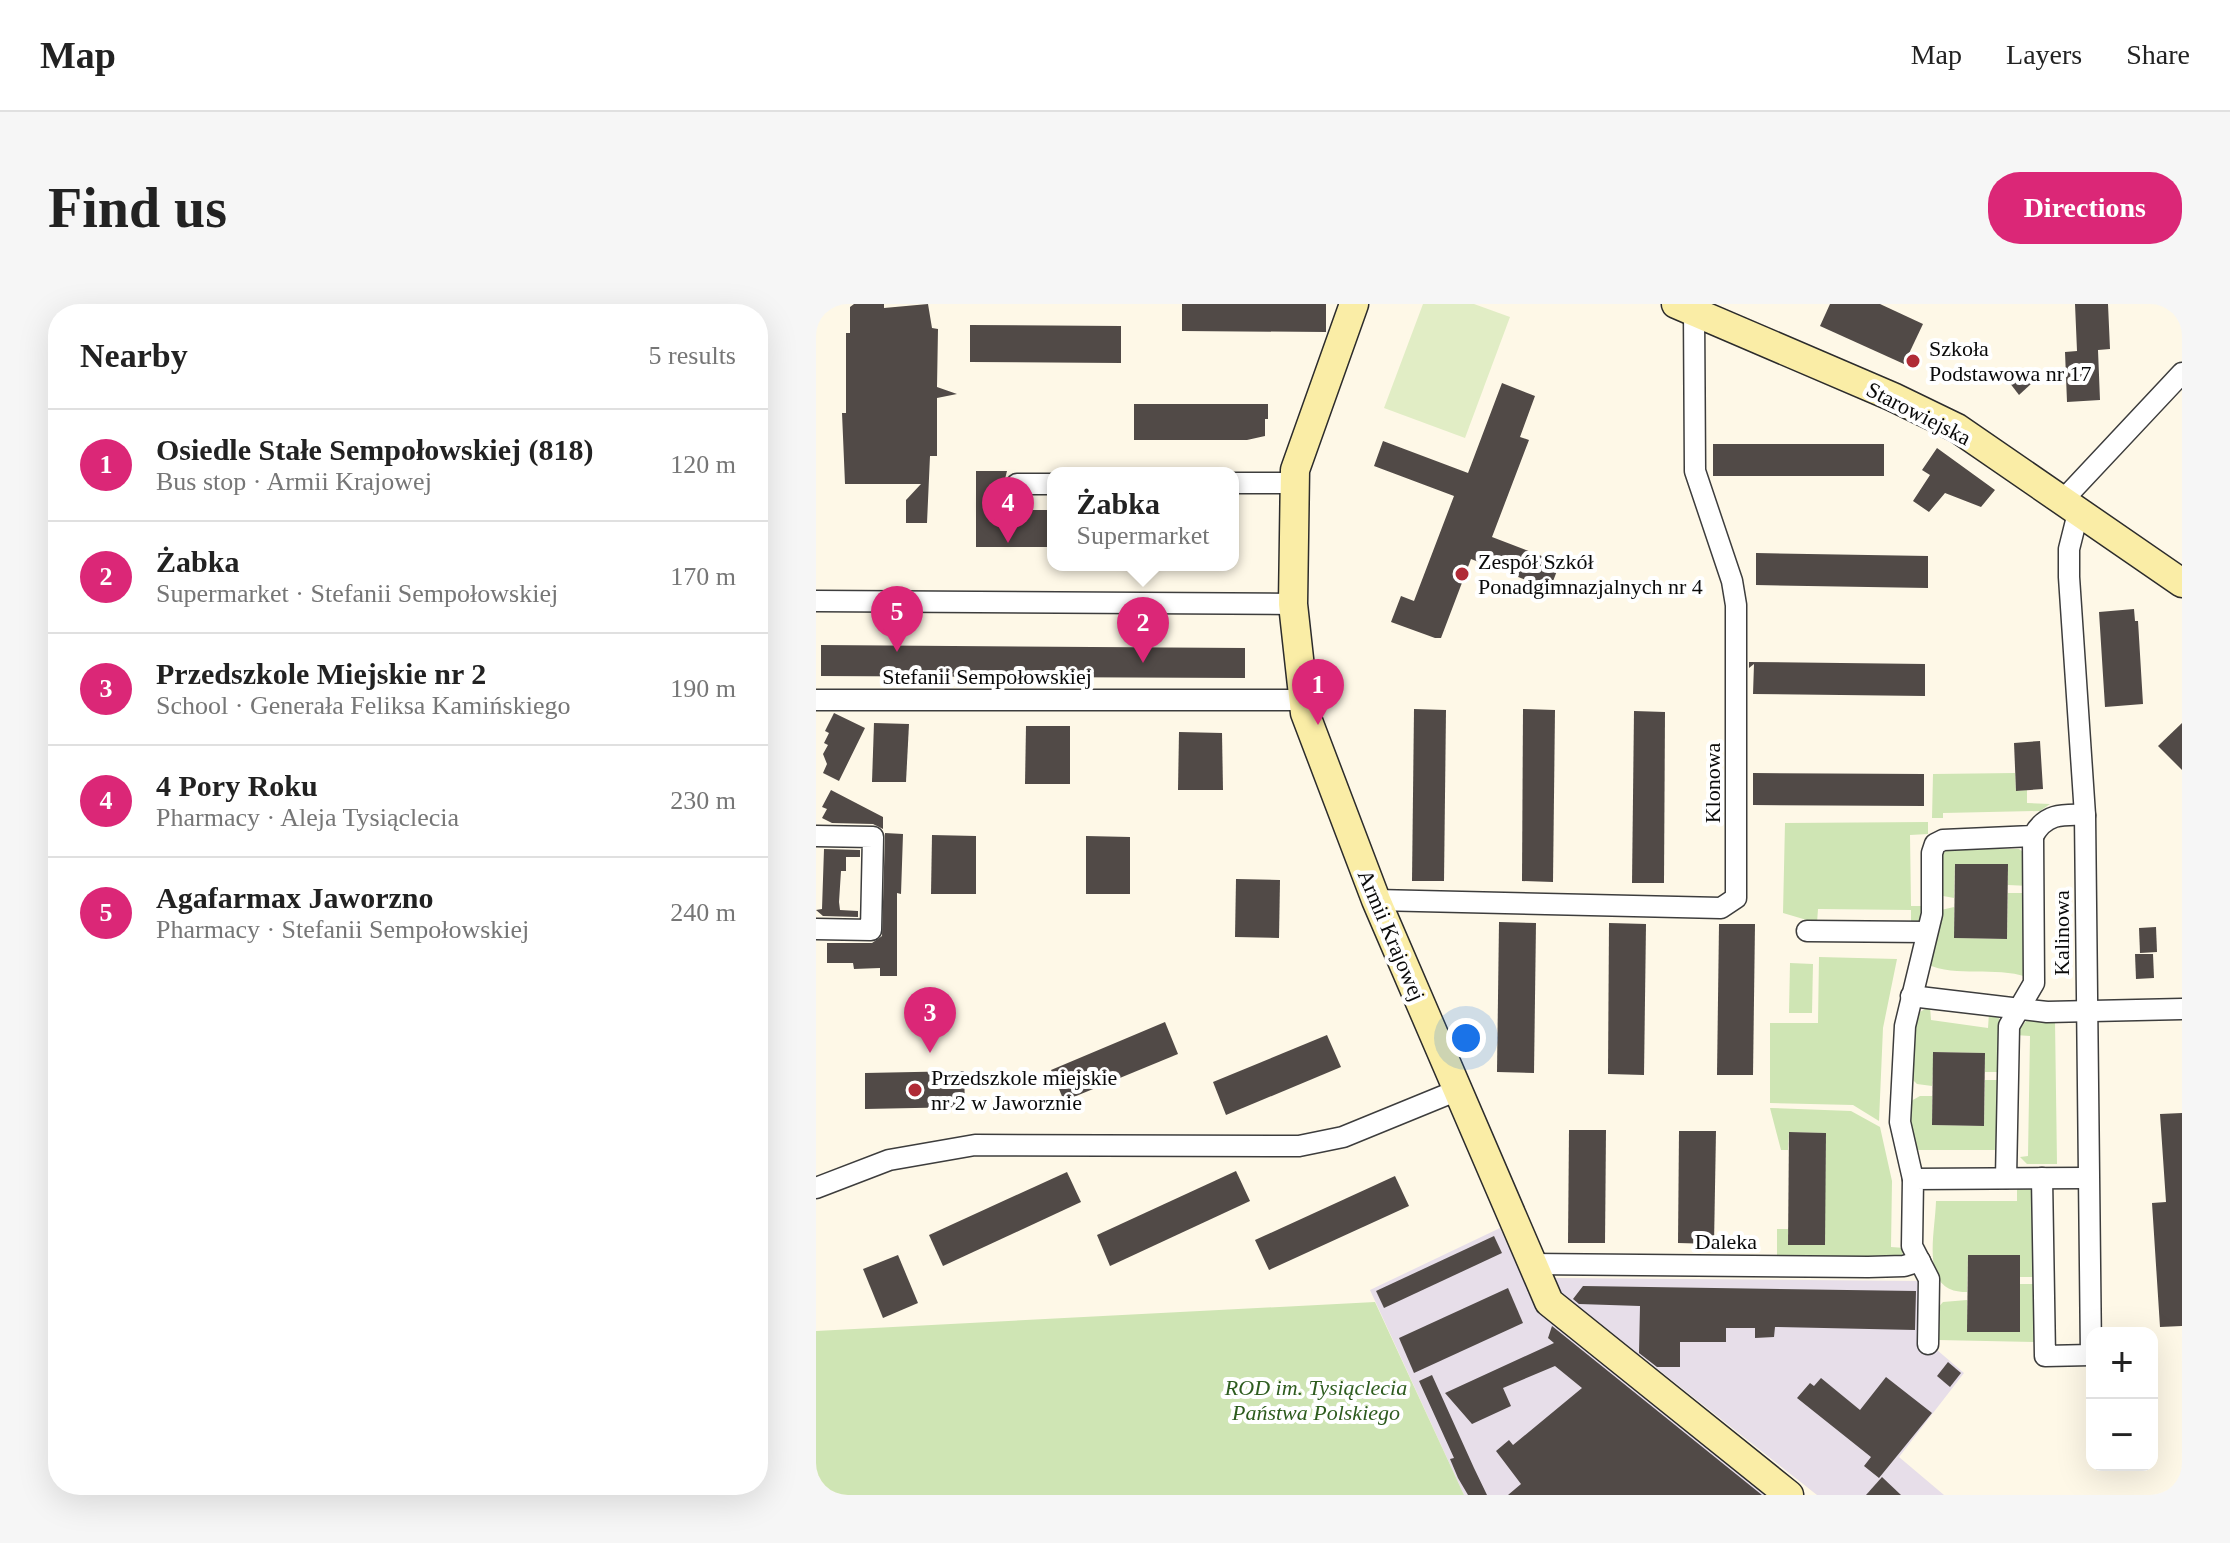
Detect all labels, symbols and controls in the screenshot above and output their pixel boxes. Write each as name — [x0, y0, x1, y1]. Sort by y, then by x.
text: Map — [40, 34, 116, 76]
text: Map — [1911, 39, 1962, 70]
text: Layers — [2006, 39, 2082, 70]
text: Share — [2126, 39, 2190, 70]
button: Directions — [1988, 172, 2182, 244]
text: Find us — [48, 177, 227, 239]
place label: Szkoła Podstawowa nr 17 — [1929, 336, 2092, 386]
text: Nearby — [80, 337, 188, 374]
text: 5 results — [649, 341, 736, 370]
marker: Szkoła Podstawowa nr 17 — [1904, 352, 1922, 370]
street label: Starowiejska — [1862, 377, 1975, 450]
text: Osiedle Stałe Sempołowskiej (818) — [156, 433, 593, 466]
text: 1 — [100, 450, 113, 479]
text: 120 m — [670, 450, 736, 479]
text: Bus stop · Armii Krajowej — [156, 467, 432, 496]
popup — [1047, 467, 1239, 571]
pin: 4 — [982, 477, 1034, 543]
text: Żabka — [1077, 487, 1160, 520]
text: Supermarket — [1077, 521, 1209, 550]
text: Żabka — [156, 545, 239, 578]
place label: Zespół Szkół Ponadgimnazjalnych nr 4 — [1478, 549, 1703, 599]
text: 2 — [100, 562, 113, 591]
text: 170 m — [670, 562, 736, 591]
marker: Zespół Szkół Ponadgimnazjalnych nr 4 — [1453, 565, 1471, 583]
text: Supermarket · Stefanii Sempołowskiej — [156, 579, 558, 608]
pin: 5 — [871, 586, 923, 652]
pin: 2 — [1117, 597, 1169, 663]
text: Przedszkole Miejskie nr 2 — [156, 657, 486, 690]
pin: 1 — [1292, 659, 1344, 725]
street label: Stefanii Sempołowskiej — [882, 664, 1092, 689]
text: 3 — [100, 674, 113, 703]
text: 190 m — [670, 674, 736, 703]
text: School · Generała Feliksa Kamińskiego — [156, 691, 570, 720]
street label: Klonowa — [1700, 742, 1725, 823]
text: 4 Pory Roku — [156, 769, 318, 802]
text: 4 — [100, 786, 113, 815]
text: 230 m — [670, 786, 736, 815]
text: Pharmacy · Aleja Tysiąclecia — [156, 803, 459, 832]
street label: Armii Krajowej — [1353, 866, 1430, 1004]
text: Agafarmax Jaworzno — [156, 881, 433, 914]
street label: Kalinowa — [2049, 890, 2074, 976]
text: 5 — [100, 898, 113, 927]
text: 240 m — [670, 898, 736, 927]
text: Pharmacy · Stefanii Sempołowskiej — [156, 915, 529, 944]
pin: 3 — [904, 987, 956, 1053]
your location — [1446, 1018, 1486, 1058]
place label: Przedszkole miejskie nr 2 w Jaworznie — [931, 1065, 1117, 1115]
marker: Przedszkole miejskie nr 2 w Jaworznie — [906, 1081, 924, 1099]
street label: Daleka — [1695, 1229, 1757, 1254]
map controls — [2086, 1327, 2158, 1471]
button: + — [2086, 1327, 2158, 1399]
park label: ROD im. Tysiąclecia Państwa Polskiego — [1224, 1375, 1407, 1425]
button: − — [2086, 1399, 2158, 1471]

